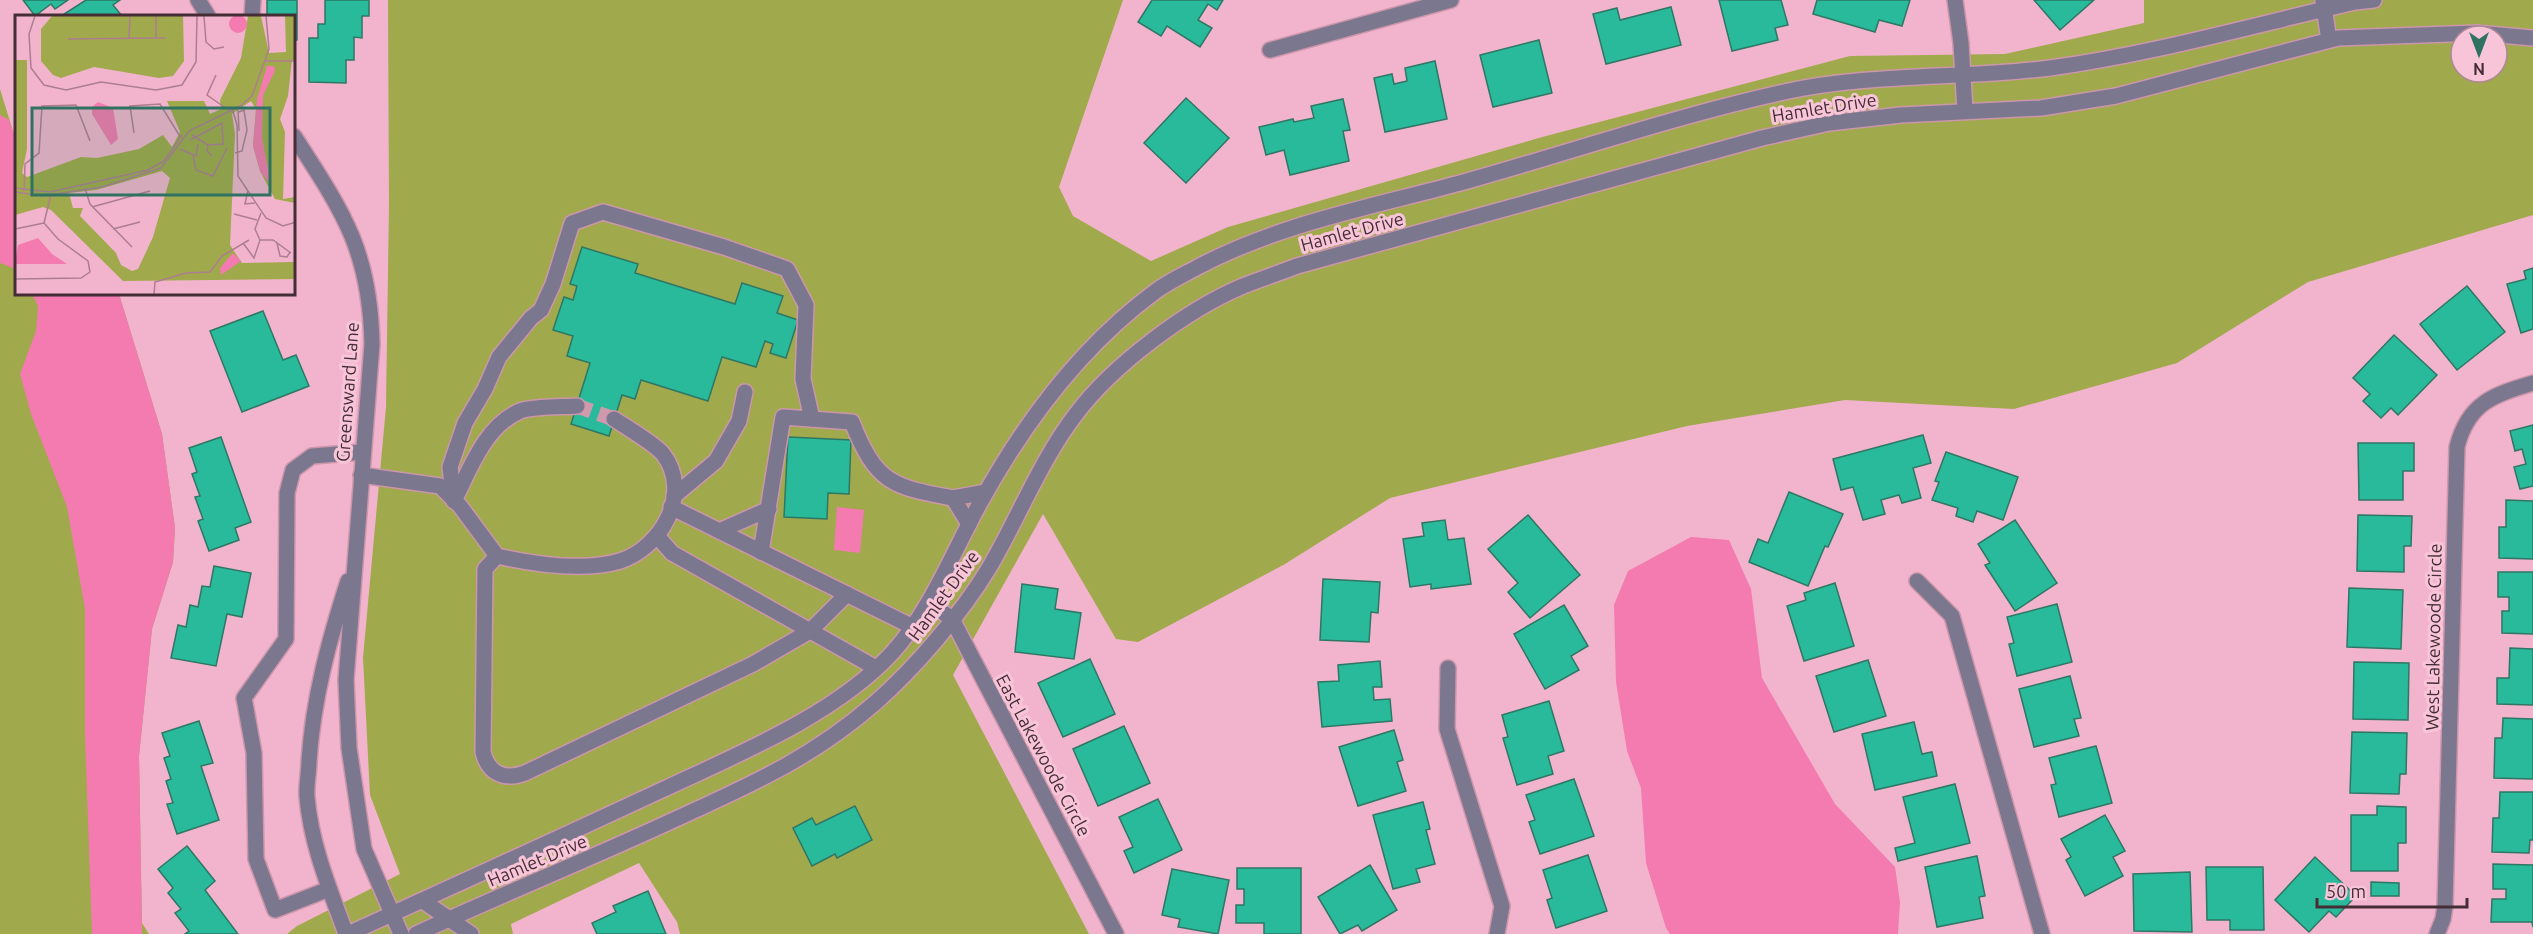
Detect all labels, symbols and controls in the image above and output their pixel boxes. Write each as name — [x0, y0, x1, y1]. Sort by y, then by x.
inset map — [15, 15, 296, 296]
north arrow — [2449, 24, 2509, 84]
text: N — [2473, 60, 2485, 78]
street label: Hamlet Drive — [1770, 89, 1878, 125]
street label: Hamlet Drive — [1298, 208, 1406, 254]
street label: Greensward Lane — [332, 321, 362, 463]
street label: West Lakewoode Circle — [2421, 543, 2445, 731]
street label: Hamlet Drive — [904, 546, 982, 644]
street label: East Lakewoode Circle — [993, 671, 1095, 839]
street label: Hamlet Drive — [484, 830, 590, 890]
scale bar — [2317, 871, 2467, 909]
text: 50 m — [2326, 881, 2366, 901]

